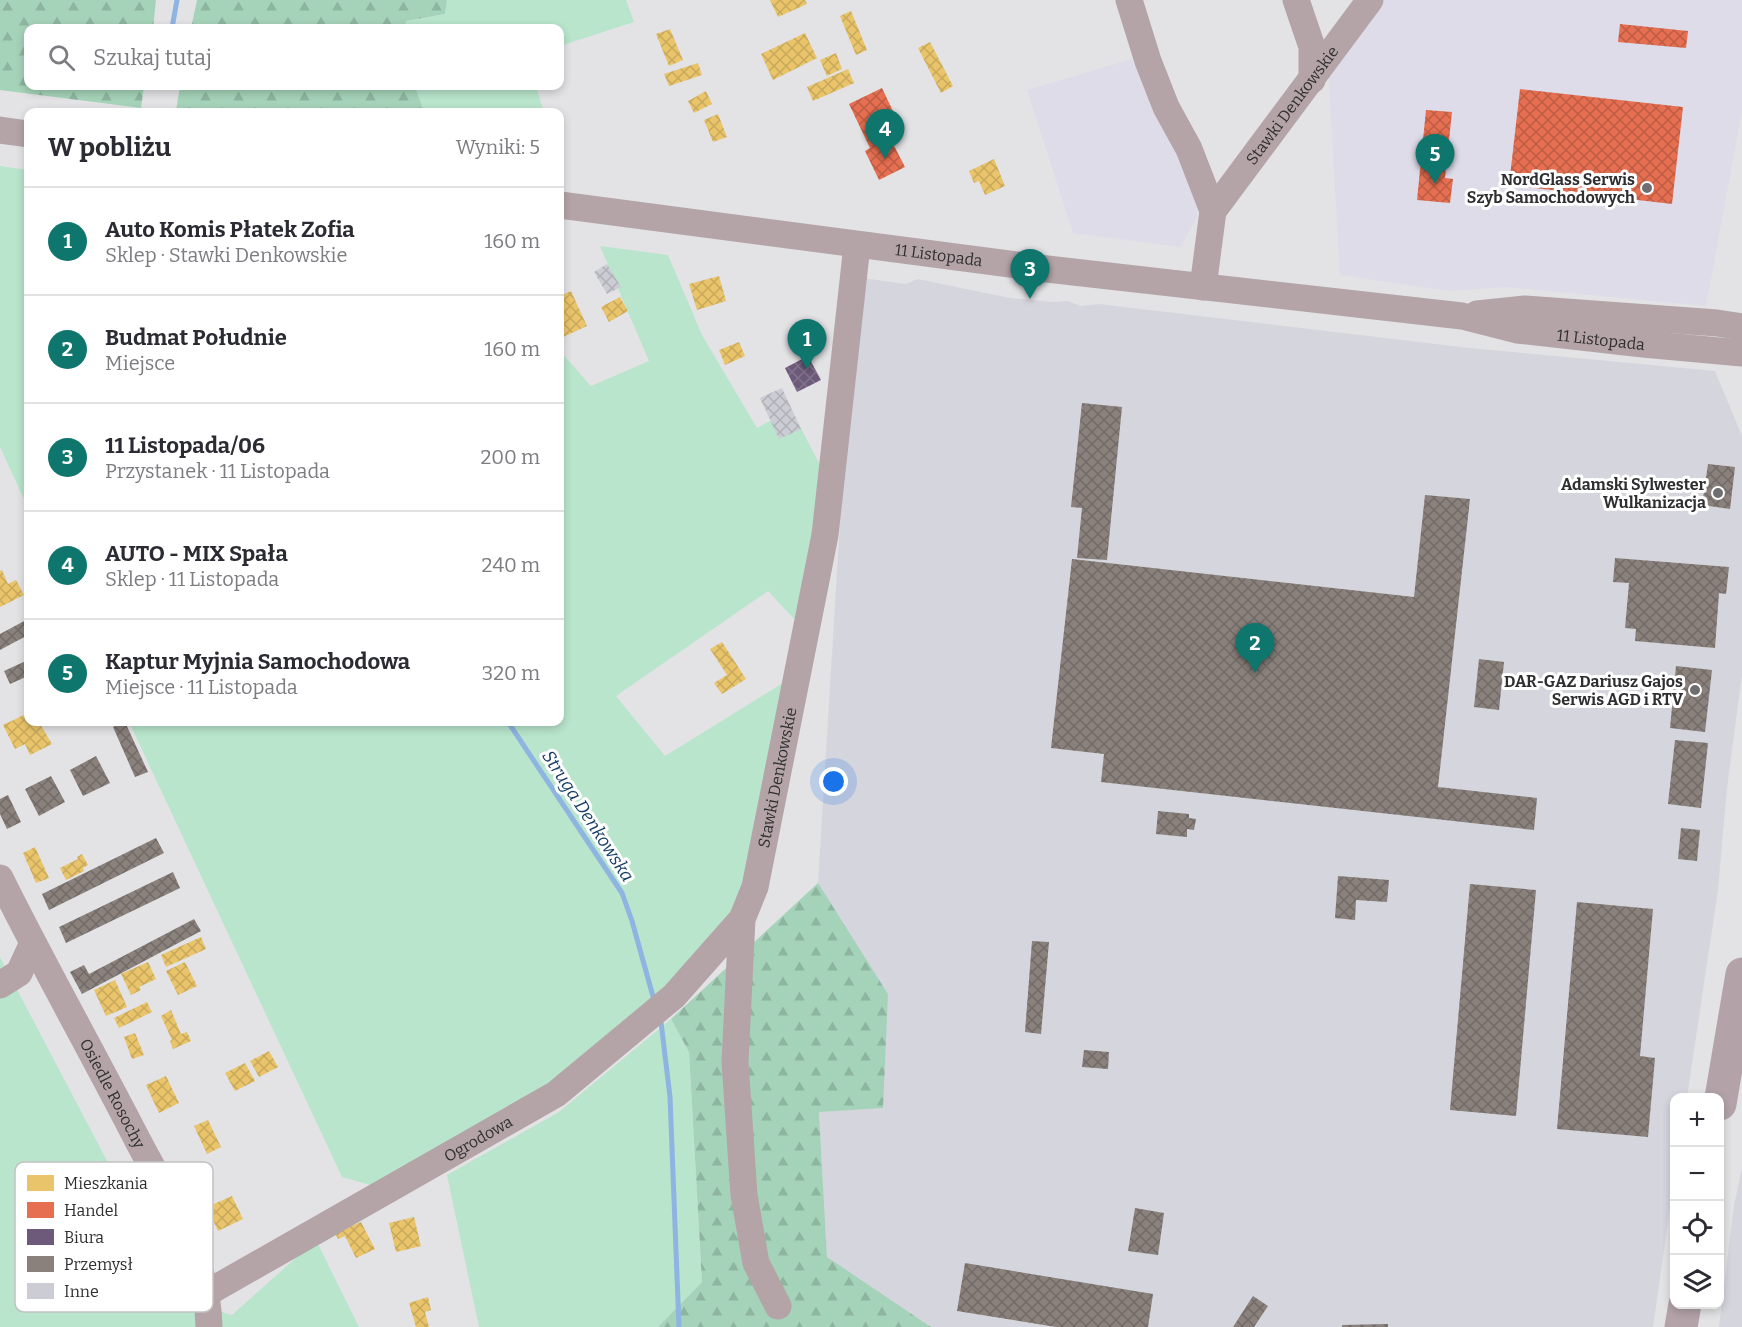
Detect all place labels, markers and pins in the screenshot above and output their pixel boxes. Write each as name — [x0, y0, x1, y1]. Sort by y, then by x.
pin: 4 — [866, 110, 904, 159]
pin: 5 — [1416, 134, 1454, 184]
place label: NordGlass Serwis Szyb Samochodowych — [1467, 170, 1635, 207]
marker: NordGlass Serwis Szyb Samochodowych — [1640, 181, 1654, 195]
pin: 3 — [1010, 250, 1050, 299]
pin: 1 — [788, 320, 826, 369]
place label: Adamski Sylwester Wulkanizacja — [1561, 475, 1706, 512]
marker: Adamski Sylwester Wulkanizacja — [1711, 486, 1725, 500]
pin: 2 — [1236, 624, 1274, 673]
place label: DAR-GAZ Dariusz Gajos Serwis AGD i RTV — [1504, 672, 1684, 709]
marker: DAR-GAZ Dariusz Gajos Serwis AGD i RTV — [1688, 683, 1702, 697]

